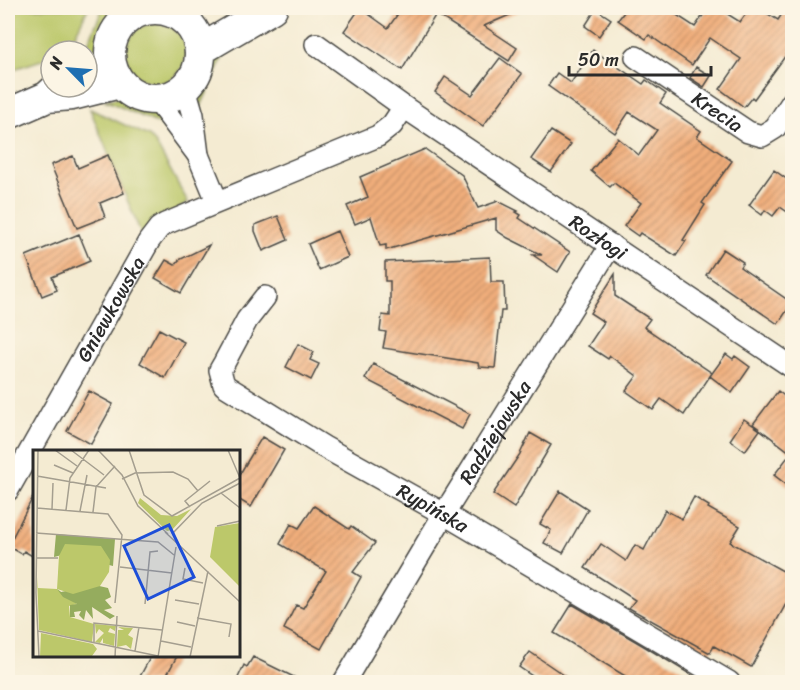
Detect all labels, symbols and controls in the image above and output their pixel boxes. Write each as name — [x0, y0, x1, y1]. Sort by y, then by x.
north arrow — [39, 39, 99, 99]
scale bar — [569, 39, 712, 77]
text: 50 m — [578, 44, 619, 76]
text: N — [40, 51, 72, 75]
street label: Krecia — [684, 82, 750, 142]
street label: Rozłogi — [562, 205, 635, 270]
street label: Gniewkowska — [67, 250, 155, 369]
street label: Radziejowska — [450, 372, 542, 491]
inset map — [33, 450, 240, 657]
street label: Rypińska — [390, 474, 476, 543]

